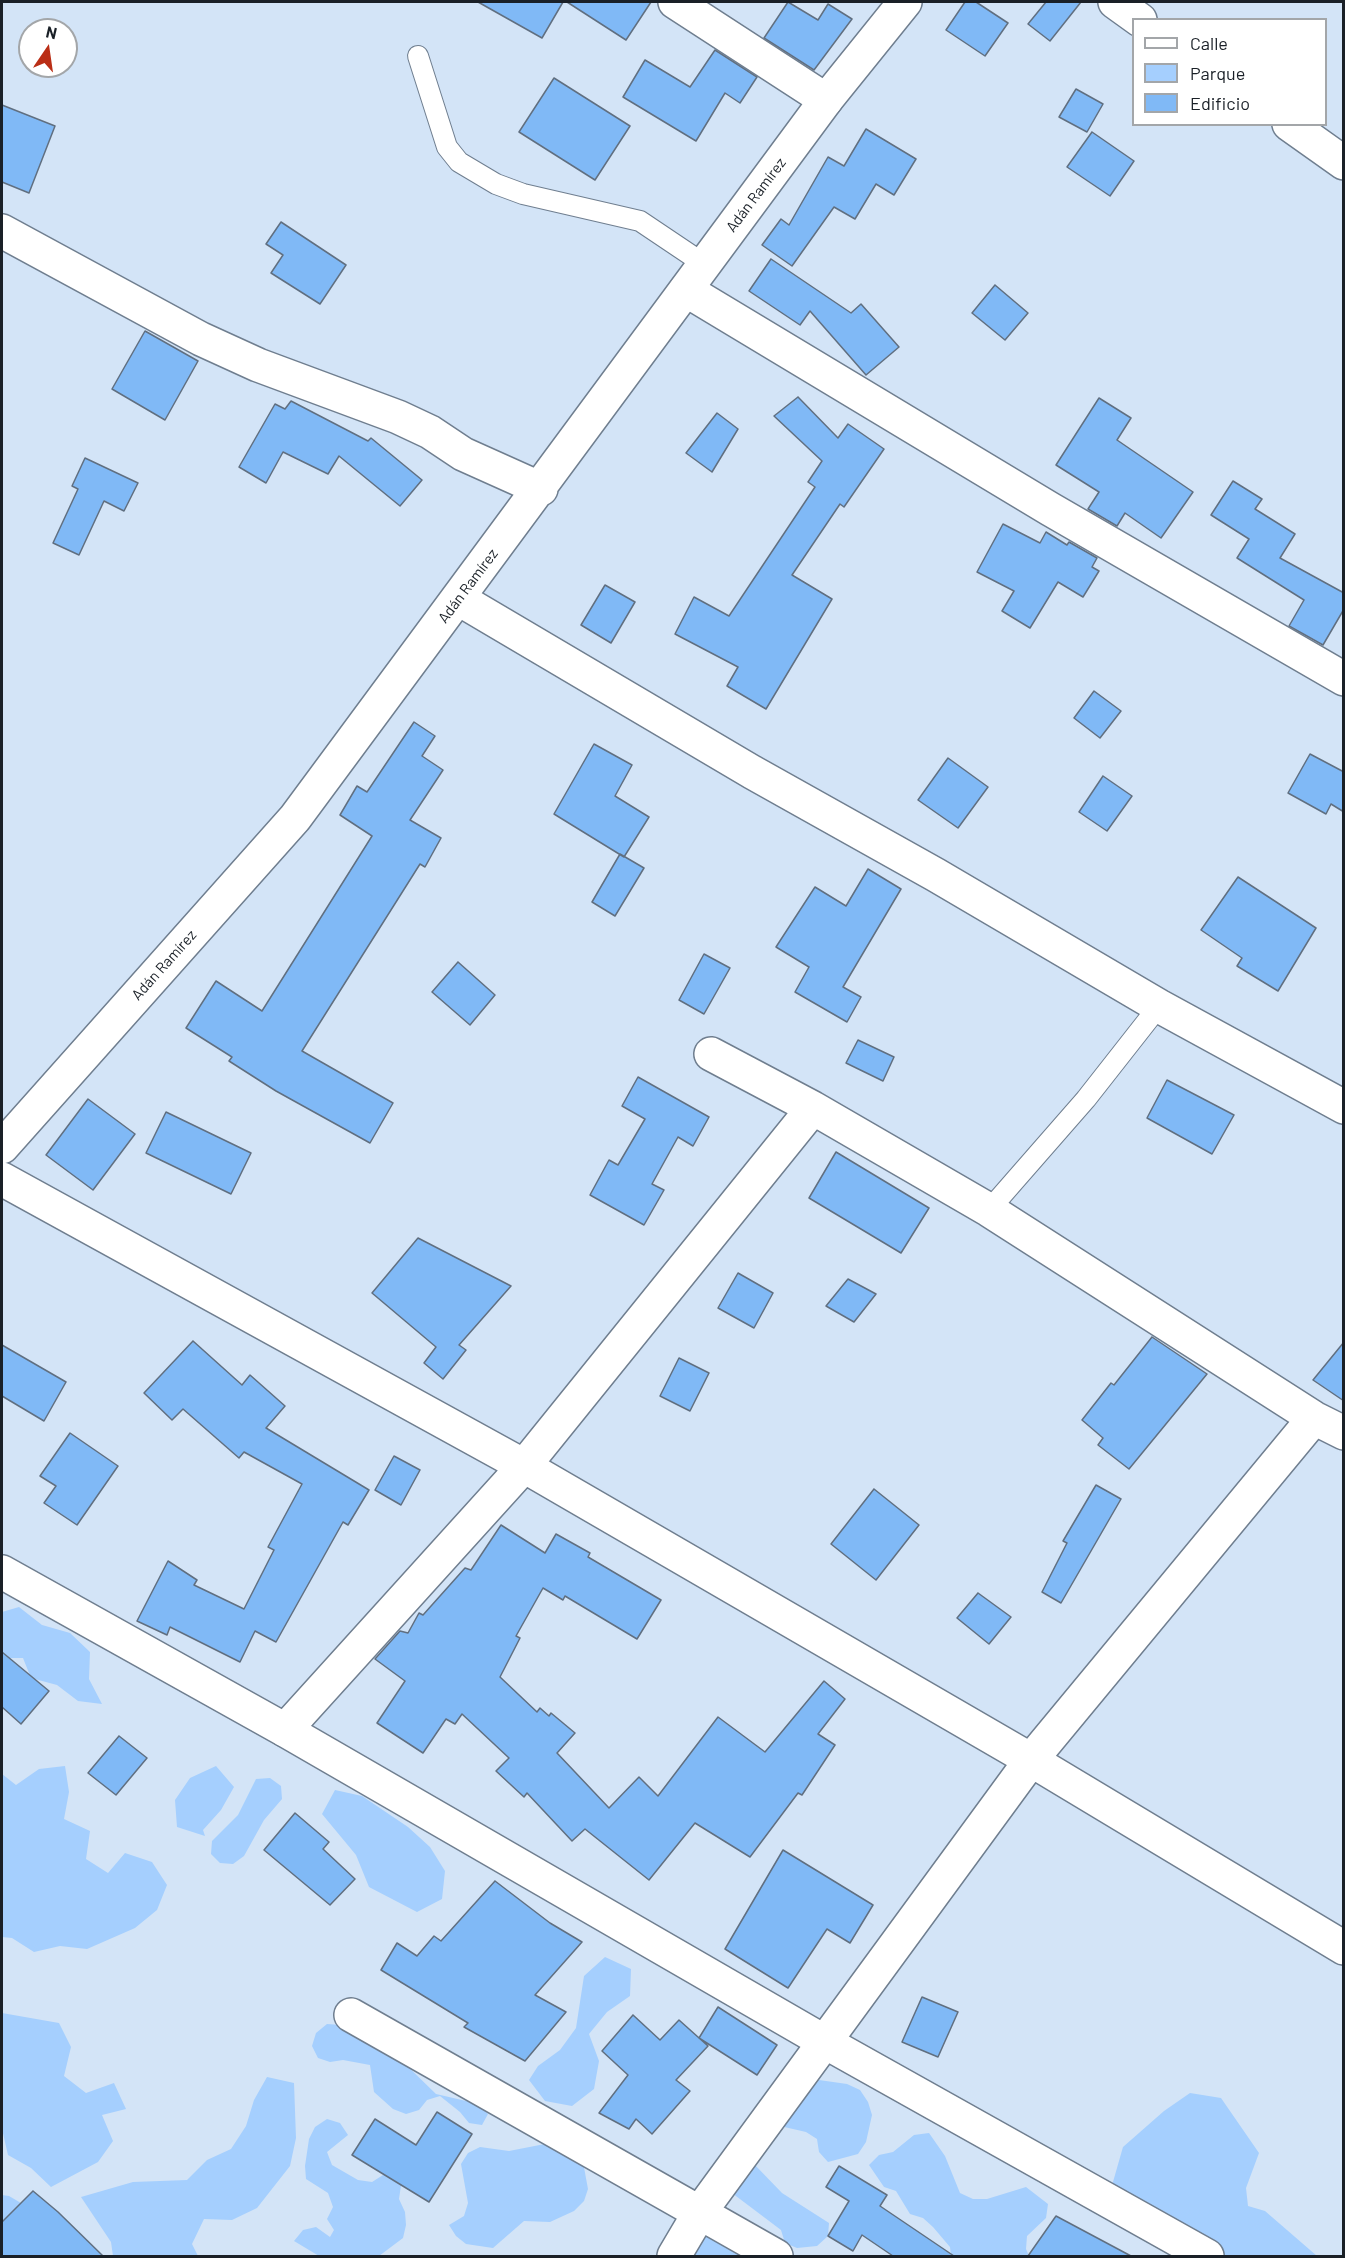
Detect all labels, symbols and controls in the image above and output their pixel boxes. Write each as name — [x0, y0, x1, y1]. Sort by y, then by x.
north arrow — [18, 18, 78, 78]
legend — [1132, 18, 1327, 126]
text: N — [44, 21, 59, 42]
text: Calle — [1190, 32, 1228, 54]
text: Parque — [1190, 62, 1245, 84]
text: Edificio — [1190, 92, 1250, 114]
street label: Adán Ramírez — [722, 154, 790, 236]
street label: Adán Ramírez — [434, 545, 502, 627]
street label: Adán Ramírez — [128, 926, 200, 1004]

